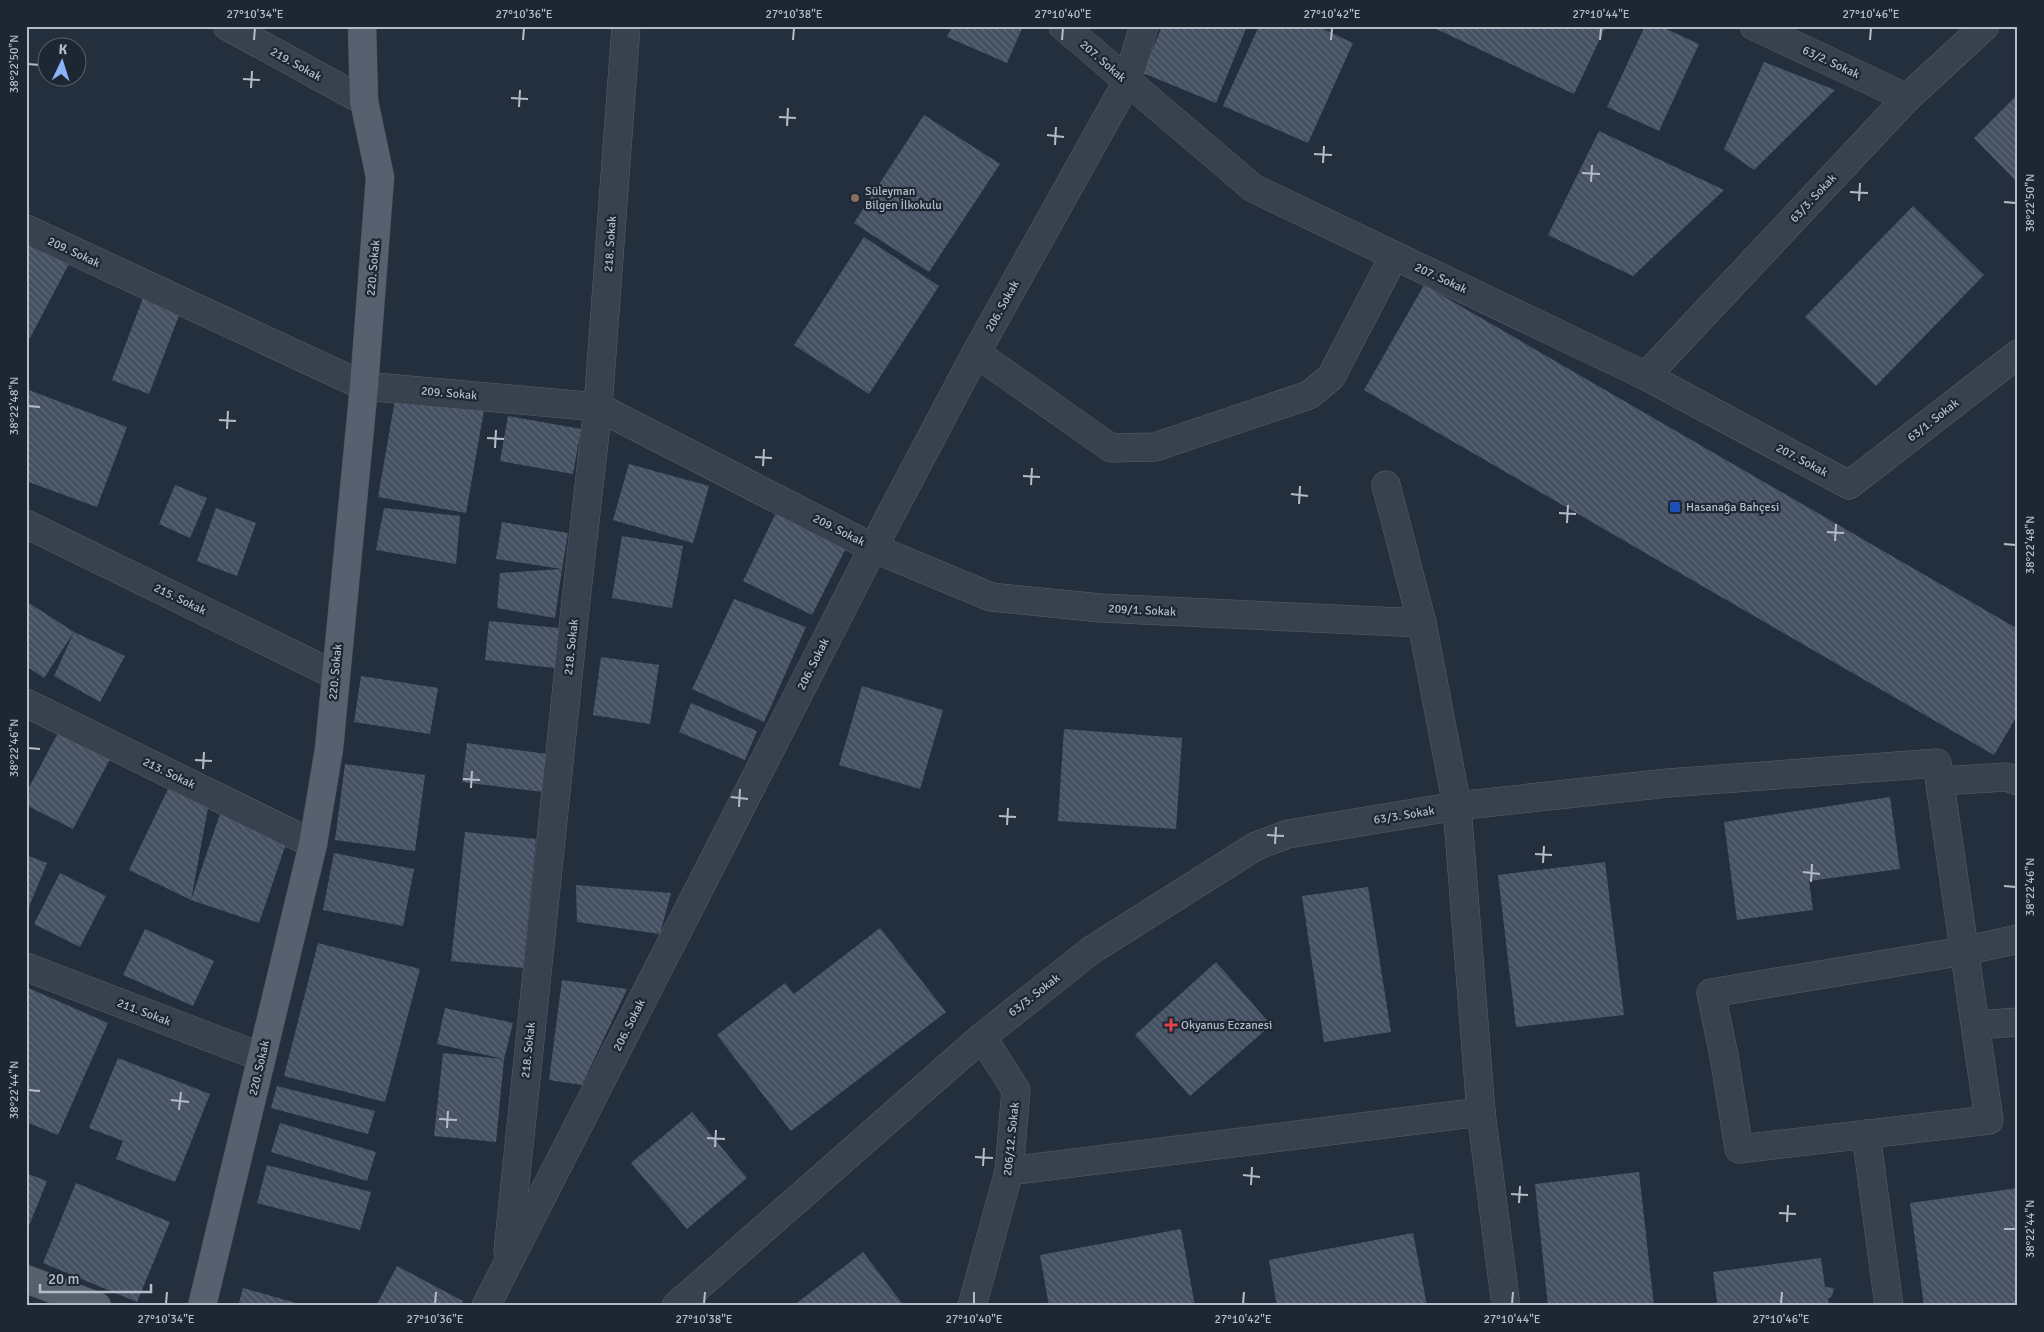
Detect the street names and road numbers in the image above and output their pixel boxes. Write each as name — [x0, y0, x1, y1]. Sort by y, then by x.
street label: 207. Sokak — [1077, 37, 1129, 85]
street label: 63/2. Sokak — [1800, 43, 1862, 82]
street label: 219. Sokak — [268, 44, 324, 85]
street label: 63/3. Sokak — [1787, 171, 1840, 226]
street label: 218. Sokak — [601, 215, 620, 273]
street label: 209. Sokak — [45, 234, 102, 271]
street label: 220. Sokak — [364, 239, 383, 297]
street label: 207. Sokak — [1412, 260, 1469, 297]
street label: 206. Sokak — [982, 278, 1023, 334]
street label: 209. Sokak — [420, 384, 478, 403]
street label: 63/1. Sokak — [1905, 396, 1962, 445]
street label: 207. Sokak — [1773, 441, 1830, 480]
street label: 209. Sokak — [810, 511, 867, 550]
street label: 215. Sokak — [151, 580, 208, 619]
street label: 209/1. Sokak — [1108, 601, 1176, 620]
street label: 218. Sokak — [561, 618, 582, 676]
street label: 206. Sokak — [794, 636, 833, 693]
street label: 220. Sokak — [326, 643, 345, 701]
street label: 213. Sokak — [140, 754, 197, 793]
street label: 63/3. Sokak — [1373, 803, 1436, 828]
street label: 63/3. Sokak — [1006, 971, 1063, 1020]
street label: 211. Sokak — [115, 995, 173, 1030]
street label: 206. Sokak — [610, 997, 649, 1054]
street label: 218. Sokak — [518, 1021, 539, 1079]
street label: 220. Sokak — [246, 1039, 273, 1097]
street label: 206/12. Sokak — [1000, 1101, 1023, 1177]

